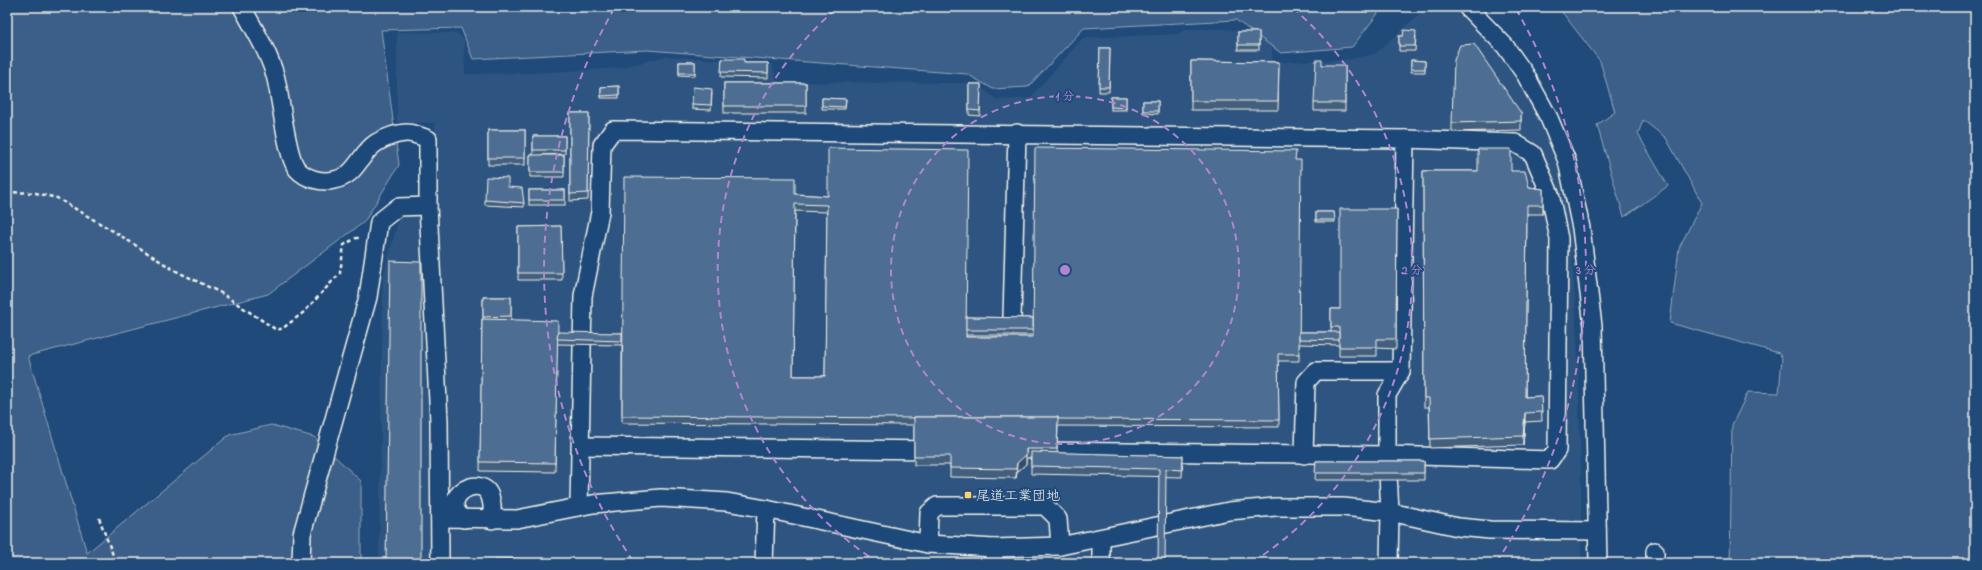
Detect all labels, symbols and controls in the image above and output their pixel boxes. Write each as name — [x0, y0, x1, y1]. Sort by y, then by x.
text: 1 分 — [1056, 88, 1074, 106]
text: 2 分 — [1401, 262, 1422, 280]
text: 3 分 — [1575, 262, 1596, 280]
centre of rings — [1058, 263, 1072, 277]
place label: 尾道工業団地 — [976, 486, 1060, 507]
marker: 尾道工業団地 — [963, 490, 973, 500]

